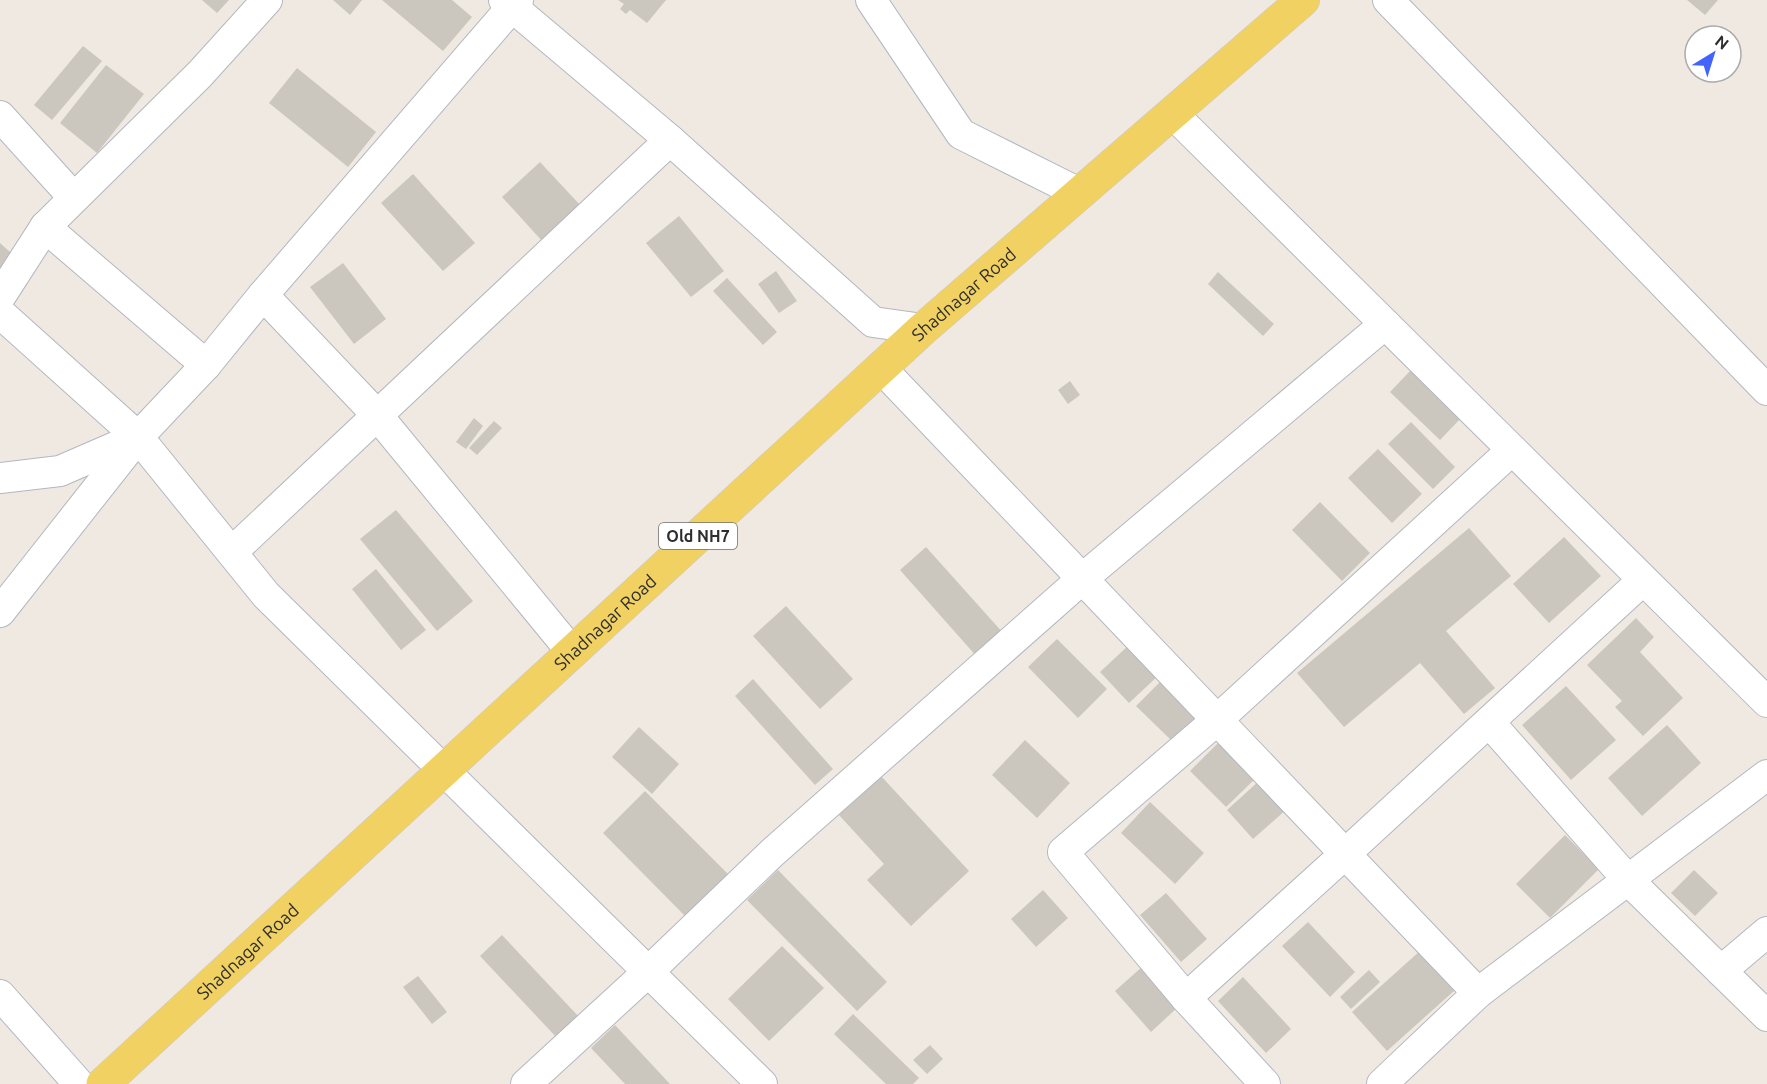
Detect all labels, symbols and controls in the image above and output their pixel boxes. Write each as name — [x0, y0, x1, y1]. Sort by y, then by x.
north arrow — [1683, 24, 1743, 84]
text: N — [1712, 31, 1732, 53]
street label: Shadnagar Road — [907, 244, 1019, 345]
road number: Old NH7 — [659, 523, 737, 549]
street label: Shadnagar Road — [550, 570, 660, 674]
street label: Shadnagar Road — [192, 899, 302, 1003]

